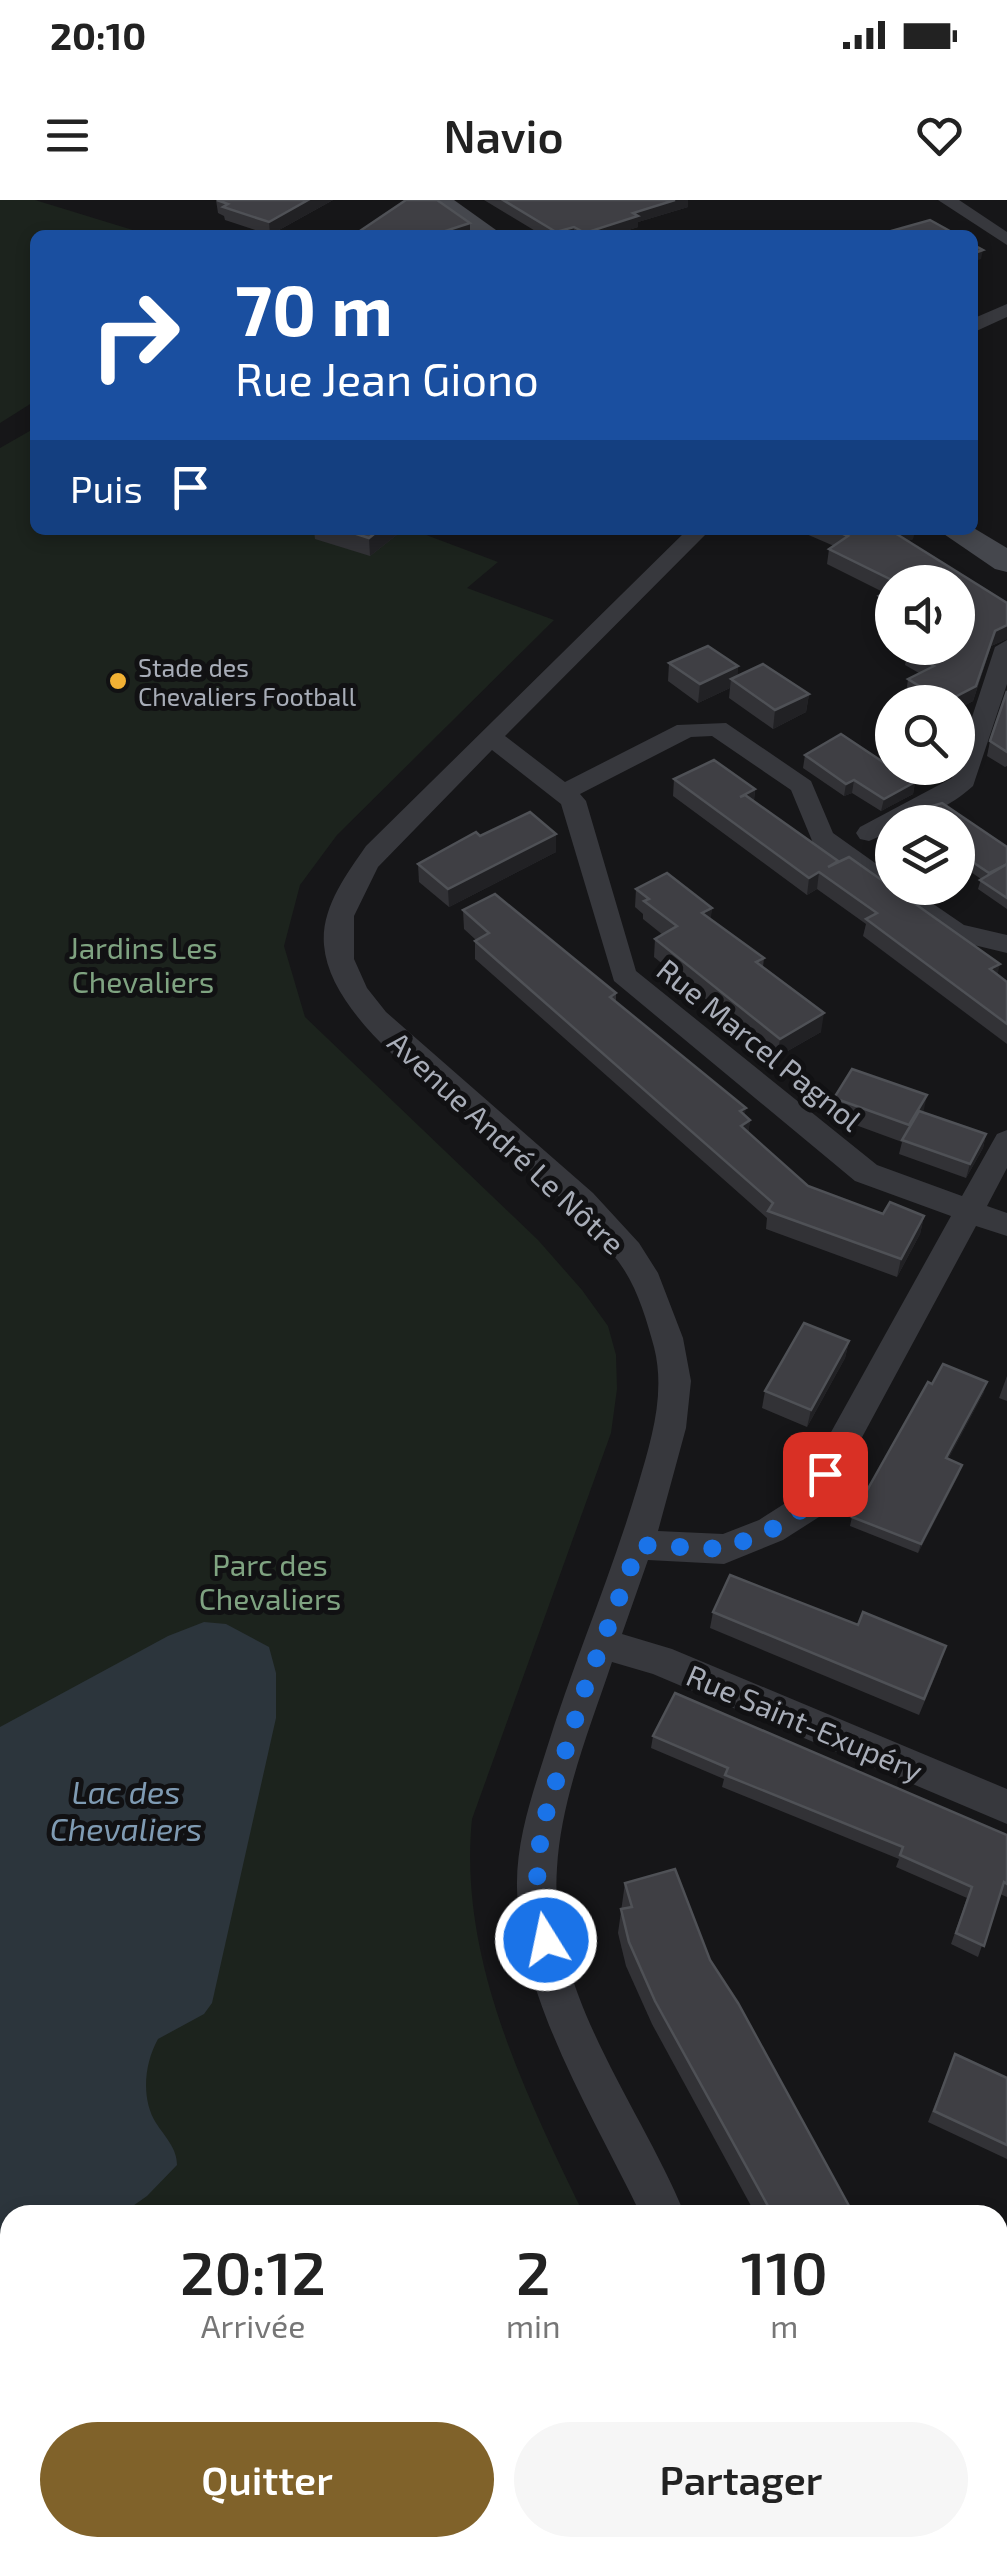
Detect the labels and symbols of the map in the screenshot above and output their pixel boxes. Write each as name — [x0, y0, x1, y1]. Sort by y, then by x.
place label: Stade des Chevaliers Football — [138, 652, 357, 711]
marker: Stade des Chevaliers Football — [107, 670, 129, 692]
park label: Jardins Les Chevaliers — [68, 929, 218, 999]
street label: Rue Marcel Pagnol — [651, 951, 869, 1137]
street label: Avenue André Le Nôtre — [381, 1023, 633, 1261]
pin — [783, 1432, 868, 1517]
park label: Parc des Chevaliers — [199, 1546, 341, 1616]
street label: Rue Saint-Exupéry — [682, 1656, 928, 1788]
water label: Lac des Chevaliers — [50, 1772, 202, 1847]
position arrow — [494, 1888, 598, 1992]

